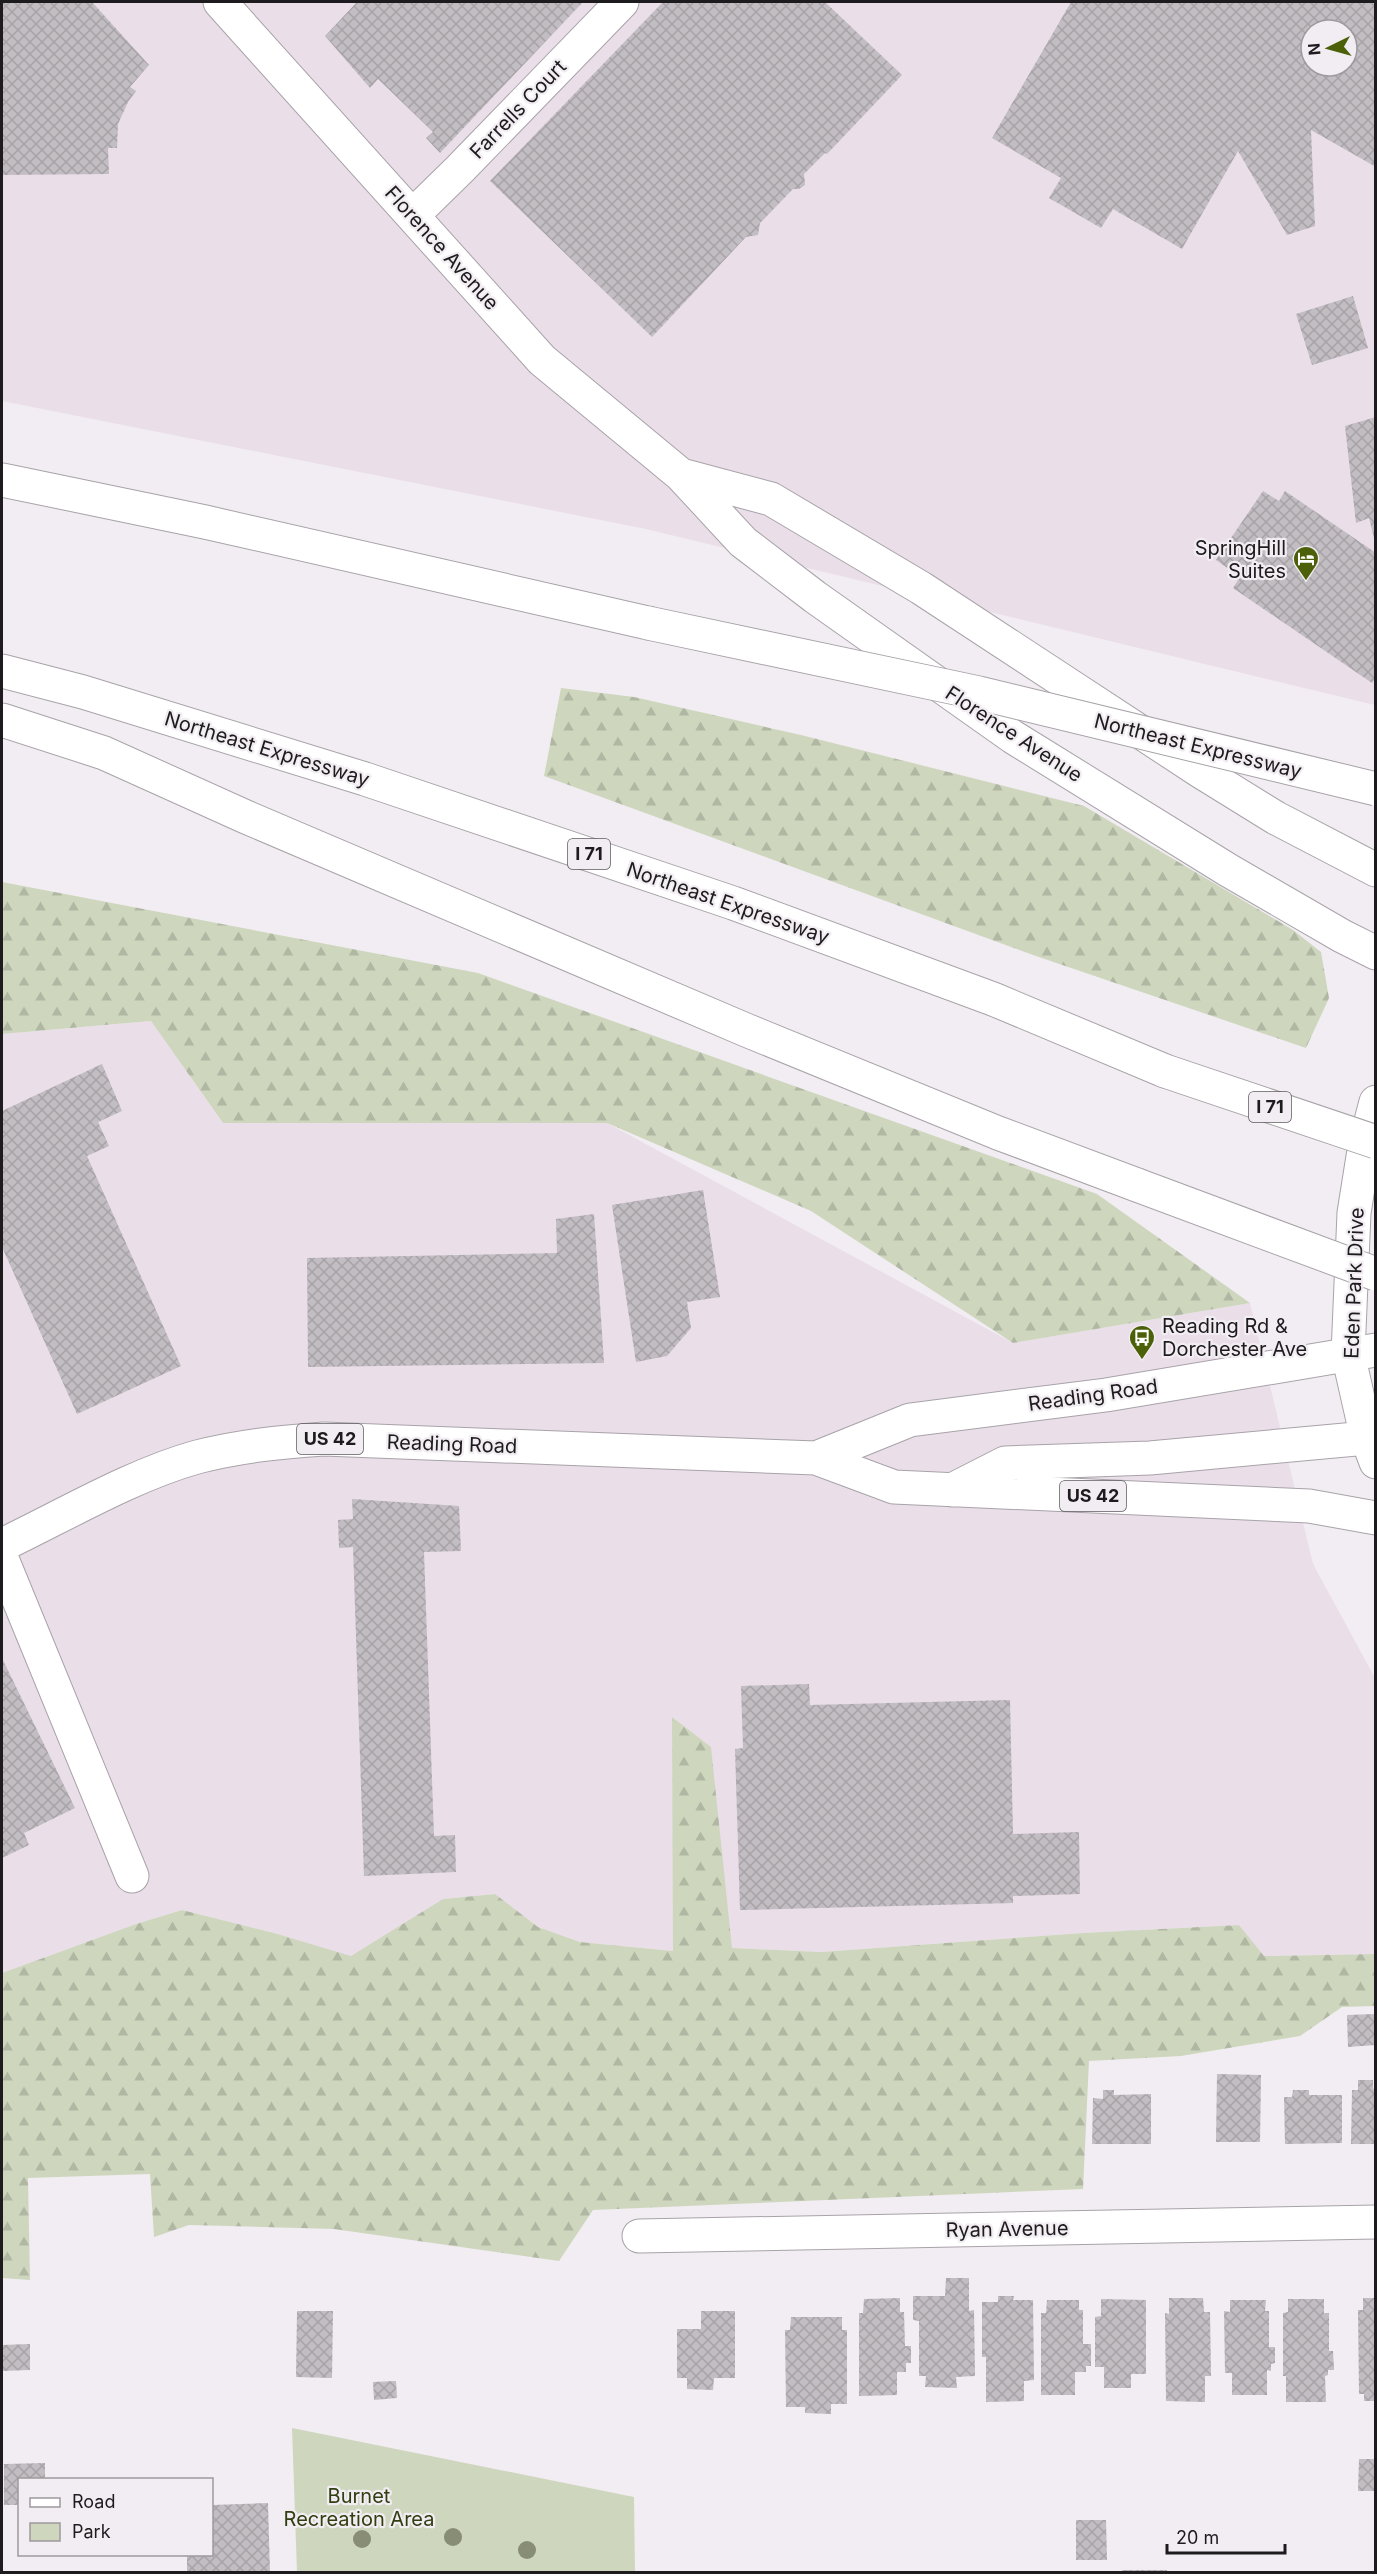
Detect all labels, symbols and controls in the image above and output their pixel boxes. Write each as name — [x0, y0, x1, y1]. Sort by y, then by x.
north arrow — [1299, 18, 1359, 78]
text: N — [1304, 42, 1325, 56]
street label: Farrells Court — [465, 54, 571, 163]
street label: Florence Avenue — [380, 181, 504, 315]
place label: SpringHill Suites — [1195, 536, 1286, 583]
hotel icon: SpringHill Suites — [1291, 544, 1321, 582]
street label: Florence Avenue — [941, 681, 1087, 787]
street label: Northeast Expressway — [162, 706, 372, 792]
street label: Northeast Expressway — [1092, 709, 1304, 783]
road number: I 71 — [568, 839, 610, 869]
street label: Northeast Expressway — [623, 857, 833, 949]
road number: I 71 — [1249, 1092, 1291, 1122]
street label: Eden Park Drive — [1339, 1207, 1369, 1359]
place label: Reading Rd & Dorchester Ave — [1162, 1314, 1307, 1361]
bus stop icon: Reading Rd & Dorchester Ave — [1127, 1323, 1157, 1361]
street label: Reading Road — [1027, 1374, 1159, 1416]
road number: US 42 — [297, 1424, 363, 1454]
street label: Reading Road — [386, 1430, 518, 1458]
road number: US 42 — [1060, 1481, 1126, 1511]
street label: Ryan Avenue — [945, 2216, 1069, 2242]
legend — [18, 2478, 213, 2556]
park label: Burnet Recreation Area — [284, 2484, 434, 2531]
text: Road — [72, 2491, 115, 2512]
scale bar — [1167, 2517, 1286, 2555]
text: Park — [72, 2521, 111, 2542]
text: 20 m — [1176, 2527, 1219, 2548]

